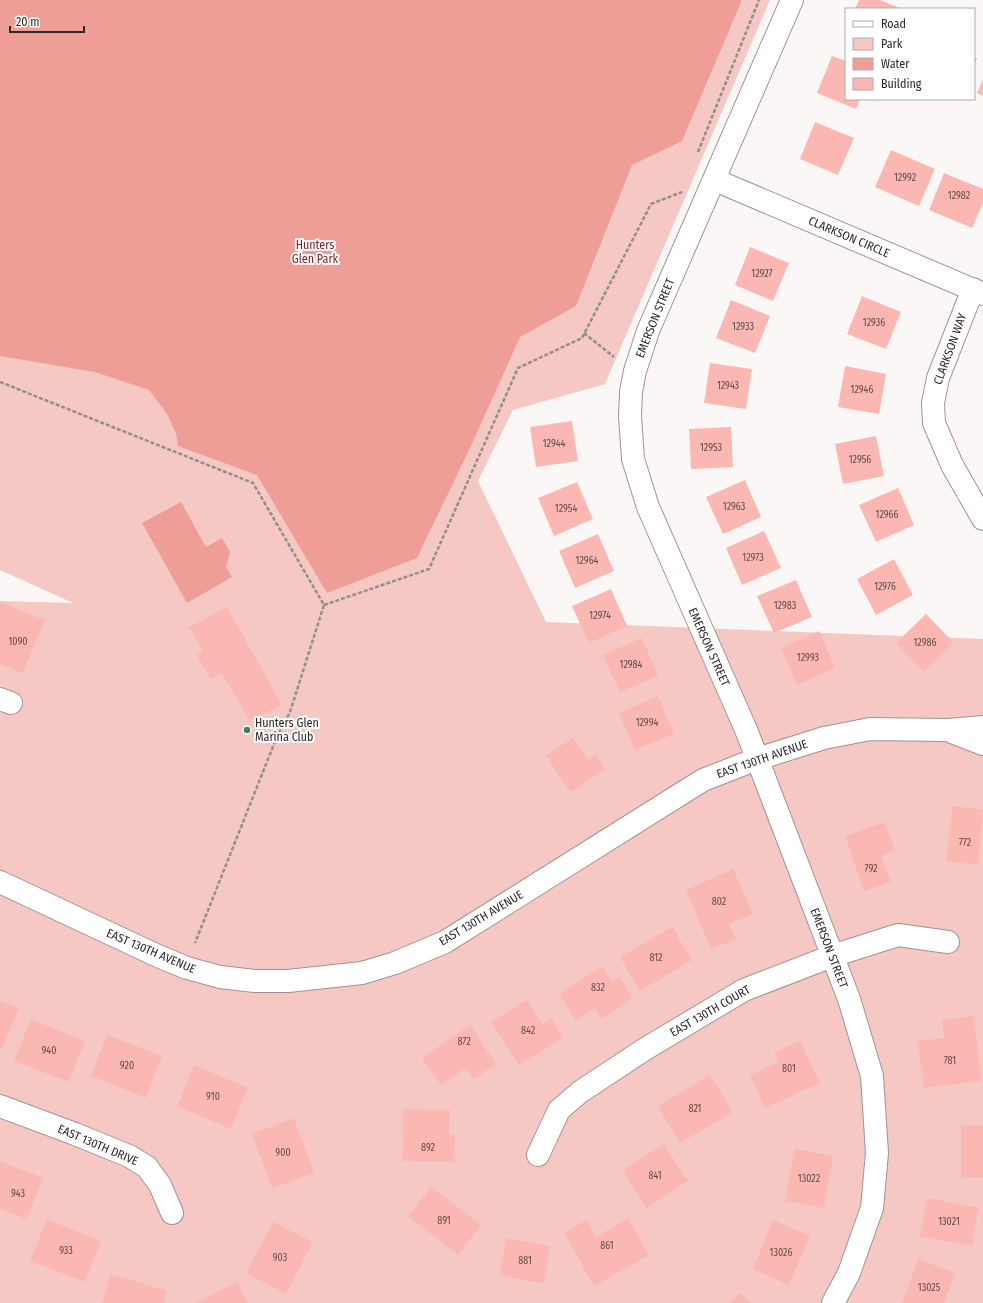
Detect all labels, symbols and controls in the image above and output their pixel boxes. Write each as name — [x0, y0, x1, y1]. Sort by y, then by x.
scale bar — [10, 8, 84, 34]
legend — [845, 8, 975, 100]
text: 20 m — [16, 15, 40, 29]
text: Road — [881, 17, 906, 31]
text: Park — [881, 37, 903, 51]
text: Water — [881, 57, 910, 71]
text: Building — [881, 77, 922, 91]
house number: 12992 — [894, 172, 917, 184]
house number: 12982 — [948, 190, 971, 202]
street label: CLARKSON CIRCLE — [806, 214, 892, 261]
park label: Hunters Glen Park — [292, 238, 339, 266]
house number: 12927 — [751, 268, 773, 280]
street label: EMERSON STREET — [633, 276, 677, 360]
street label: CLARKSON WAY — [931, 311, 969, 387]
house number: 12936 — [863, 317, 885, 329]
house number: 12933 — [732, 321, 754, 333]
house number: 12943 — [717, 380, 740, 392]
house number: 12946 — [851, 384, 873, 396]
house number: 12944 — [543, 438, 566, 450]
house number: 12953 — [700, 442, 723, 454]
house number: 12956 — [849, 454, 871, 466]
house number: 12963 — [723, 501, 746, 513]
house number: 12954 — [555, 503, 577, 515]
house number: 12966 — [875, 509, 899, 521]
house number: 12973 — [742, 552, 764, 564]
house number: 12964 — [576, 555, 599, 567]
house number: 12976 — [874, 581, 896, 593]
house number: 12983 — [774, 600, 797, 612]
street label: EMERSON STREET — [685, 606, 733, 689]
house number: 12974 — [589, 610, 611, 622]
house number: 1090 — [8, 636, 28, 648]
house number: 12986 — [913, 637, 937, 649]
house number: 12993 — [797, 652, 820, 664]
house number: 12984 — [620, 659, 643, 671]
place label: Hunters Glen Marina Club — [255, 716, 319, 744]
house number: 12994 — [636, 717, 659, 729]
marker: Hunters Glen Marina Club — [242, 725, 252, 735]
street label: EAST 130TH AVENUE — [715, 737, 810, 781]
house number: 772 — [959, 837, 972, 849]
house number: 792 — [865, 863, 878, 875]
street label: EAST 130TH AVENUE — [436, 887, 526, 949]
house number: 802 — [712, 896, 727, 908]
street label: EMERSON STREET — [807, 906, 851, 990]
street label: EAST 130TH AVENUE — [104, 926, 198, 976]
house number: 812 — [649, 952, 663, 964]
house number: 832 — [591, 982, 606, 994]
street label: EAST 130TH COURT — [668, 982, 753, 1040]
house number: 842 — [521, 1025, 536, 1037]
house number: 872 — [457, 1036, 471, 1048]
house number: 940 — [42, 1045, 56, 1057]
house number: 781 — [944, 1055, 956, 1067]
house number: 920 — [120, 1060, 134, 1072]
house number: 801 — [782, 1063, 796, 1075]
house number: 910 — [206, 1091, 220, 1103]
house number: 821 — [688, 1103, 702, 1115]
street label: EAST 130TH DRIVE — [56, 1122, 141, 1168]
house number: 892 — [421, 1142, 436, 1154]
house number: 900 — [275, 1147, 291, 1159]
house number: 841 — [648, 1170, 662, 1182]
house number: 13022 — [798, 1173, 821, 1185]
house number: 943 — [11, 1188, 25, 1200]
house number: 891 — [437, 1215, 451, 1227]
house number: 13021 — [938, 1216, 960, 1228]
house number: 861 — [600, 1240, 614, 1252]
house number: 933 — [59, 1245, 73, 1257]
house number: 13026 — [770, 1247, 792, 1259]
house number: 903 — [273, 1252, 288, 1264]
house number: 881 — [518, 1255, 532, 1267]
house number: 13025 — [918, 1282, 941, 1294]

